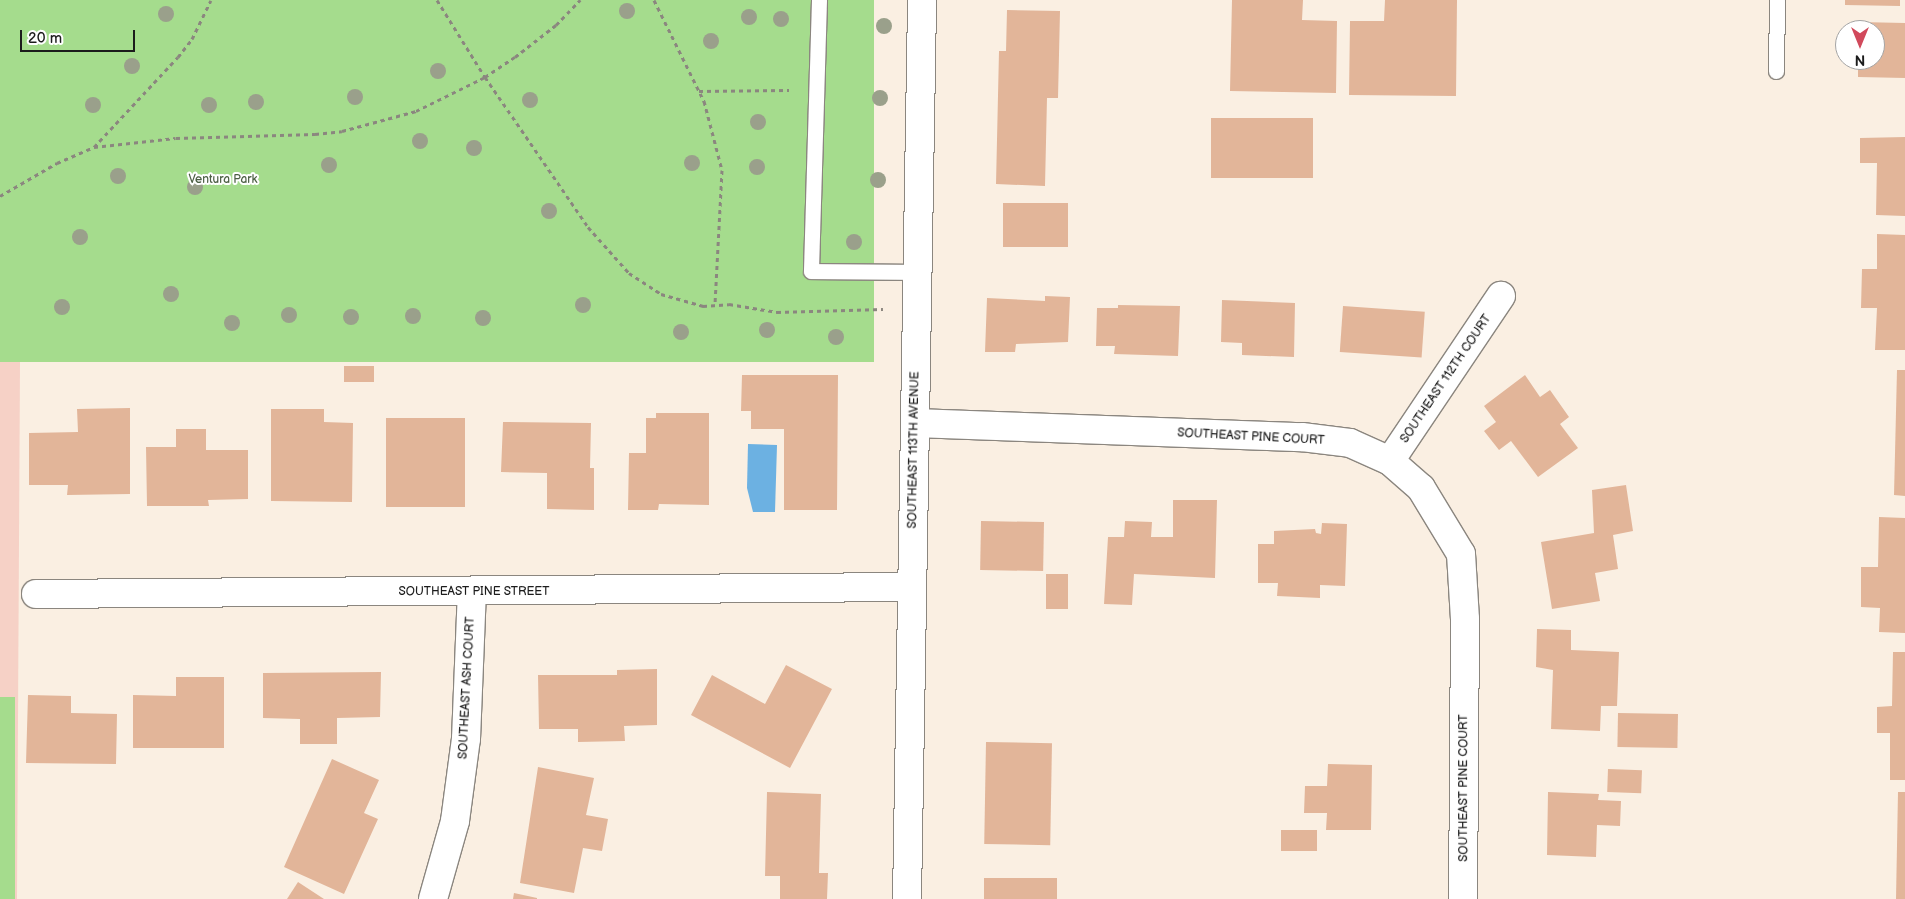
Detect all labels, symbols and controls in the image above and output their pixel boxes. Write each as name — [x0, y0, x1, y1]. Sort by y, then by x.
scale bar — [22, 20, 138, 52]
north arrow — [1835, 20, 1885, 70]
text: 20 m — [28, 29, 62, 48]
text: N — [1855, 51, 1865, 68]
park label: Ventura Park — [189, 173, 257, 187]
street label: SOUTHEAST 112TH COURT — [1398, 312, 1494, 446]
street label: SOUTHEAST 113TH AVENUE — [905, 371, 923, 529]
street label: SOUTHEAST PINE COURT — [1177, 426, 1325, 448]
street label: SOUTHEAST PINE STREET — [398, 585, 550, 599]
street label: SOUTHEAST ASH COURT — [456, 616, 478, 760]
street label: SOUTHEAST PINE COURT — [1457, 714, 1471, 862]

